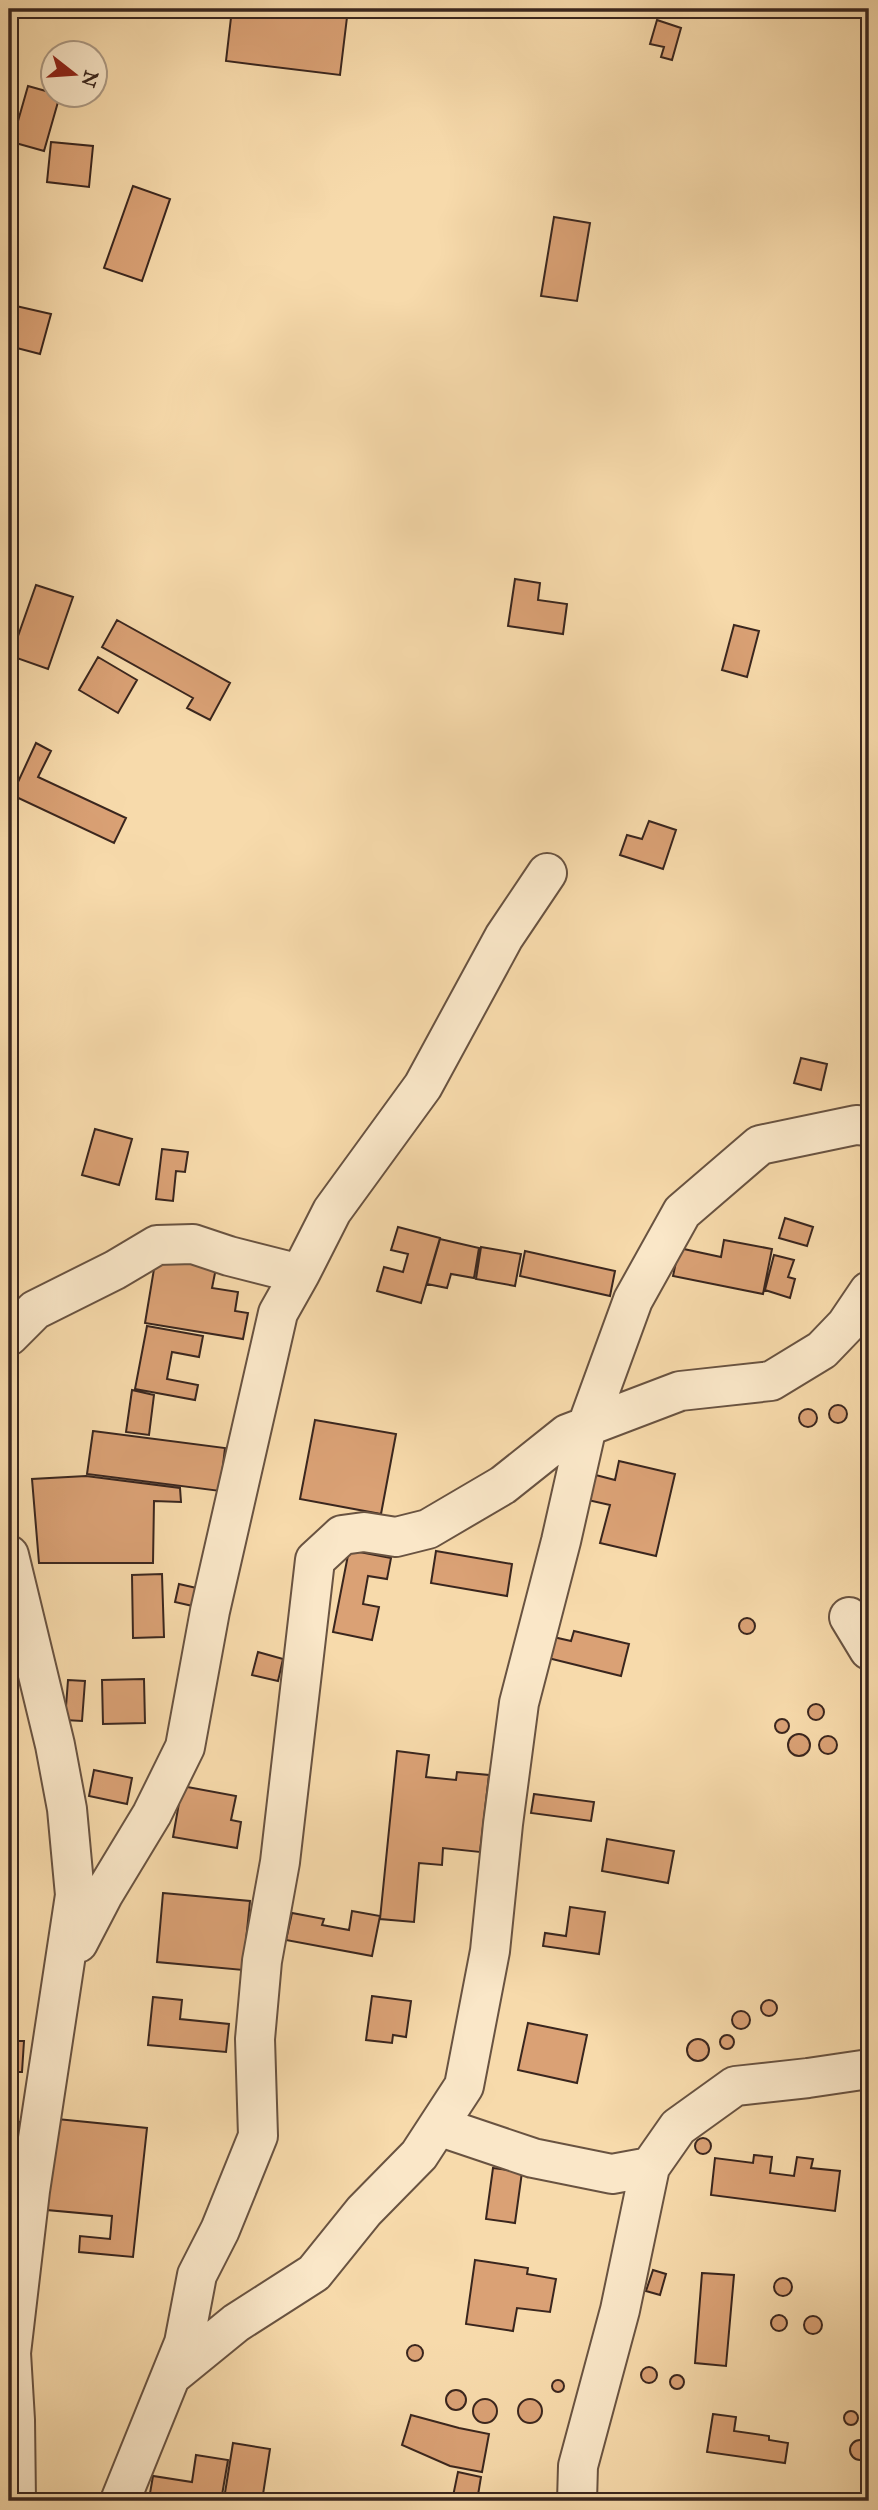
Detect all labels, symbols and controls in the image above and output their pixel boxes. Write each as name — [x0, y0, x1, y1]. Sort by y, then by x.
north arrow — [38, 38, 108, 108]
text: N — [76, 68, 103, 90]

